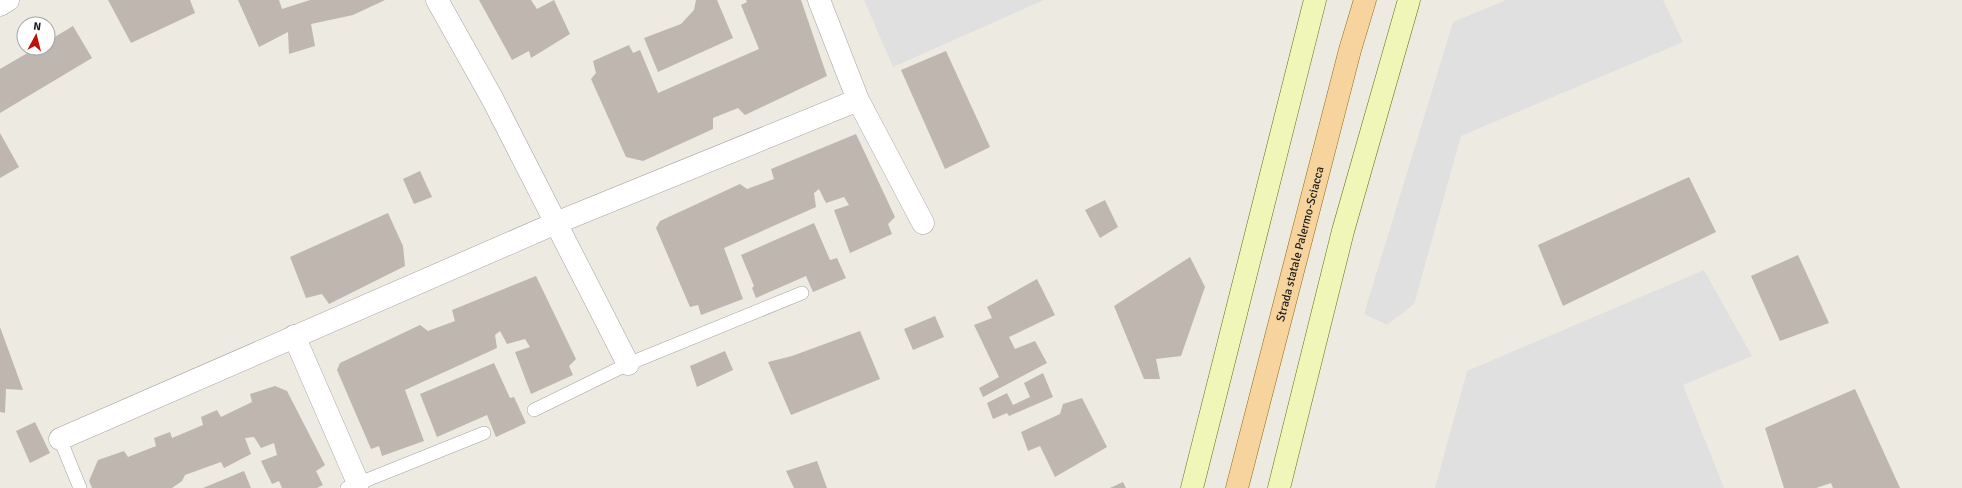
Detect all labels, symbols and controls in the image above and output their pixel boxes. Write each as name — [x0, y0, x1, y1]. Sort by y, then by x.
north arrow — [16, 16, 56, 56]
text: N — [33, 20, 42, 33]
street label: Strada statale Palermo-Sciacca — [1273, 165, 1328, 323]

